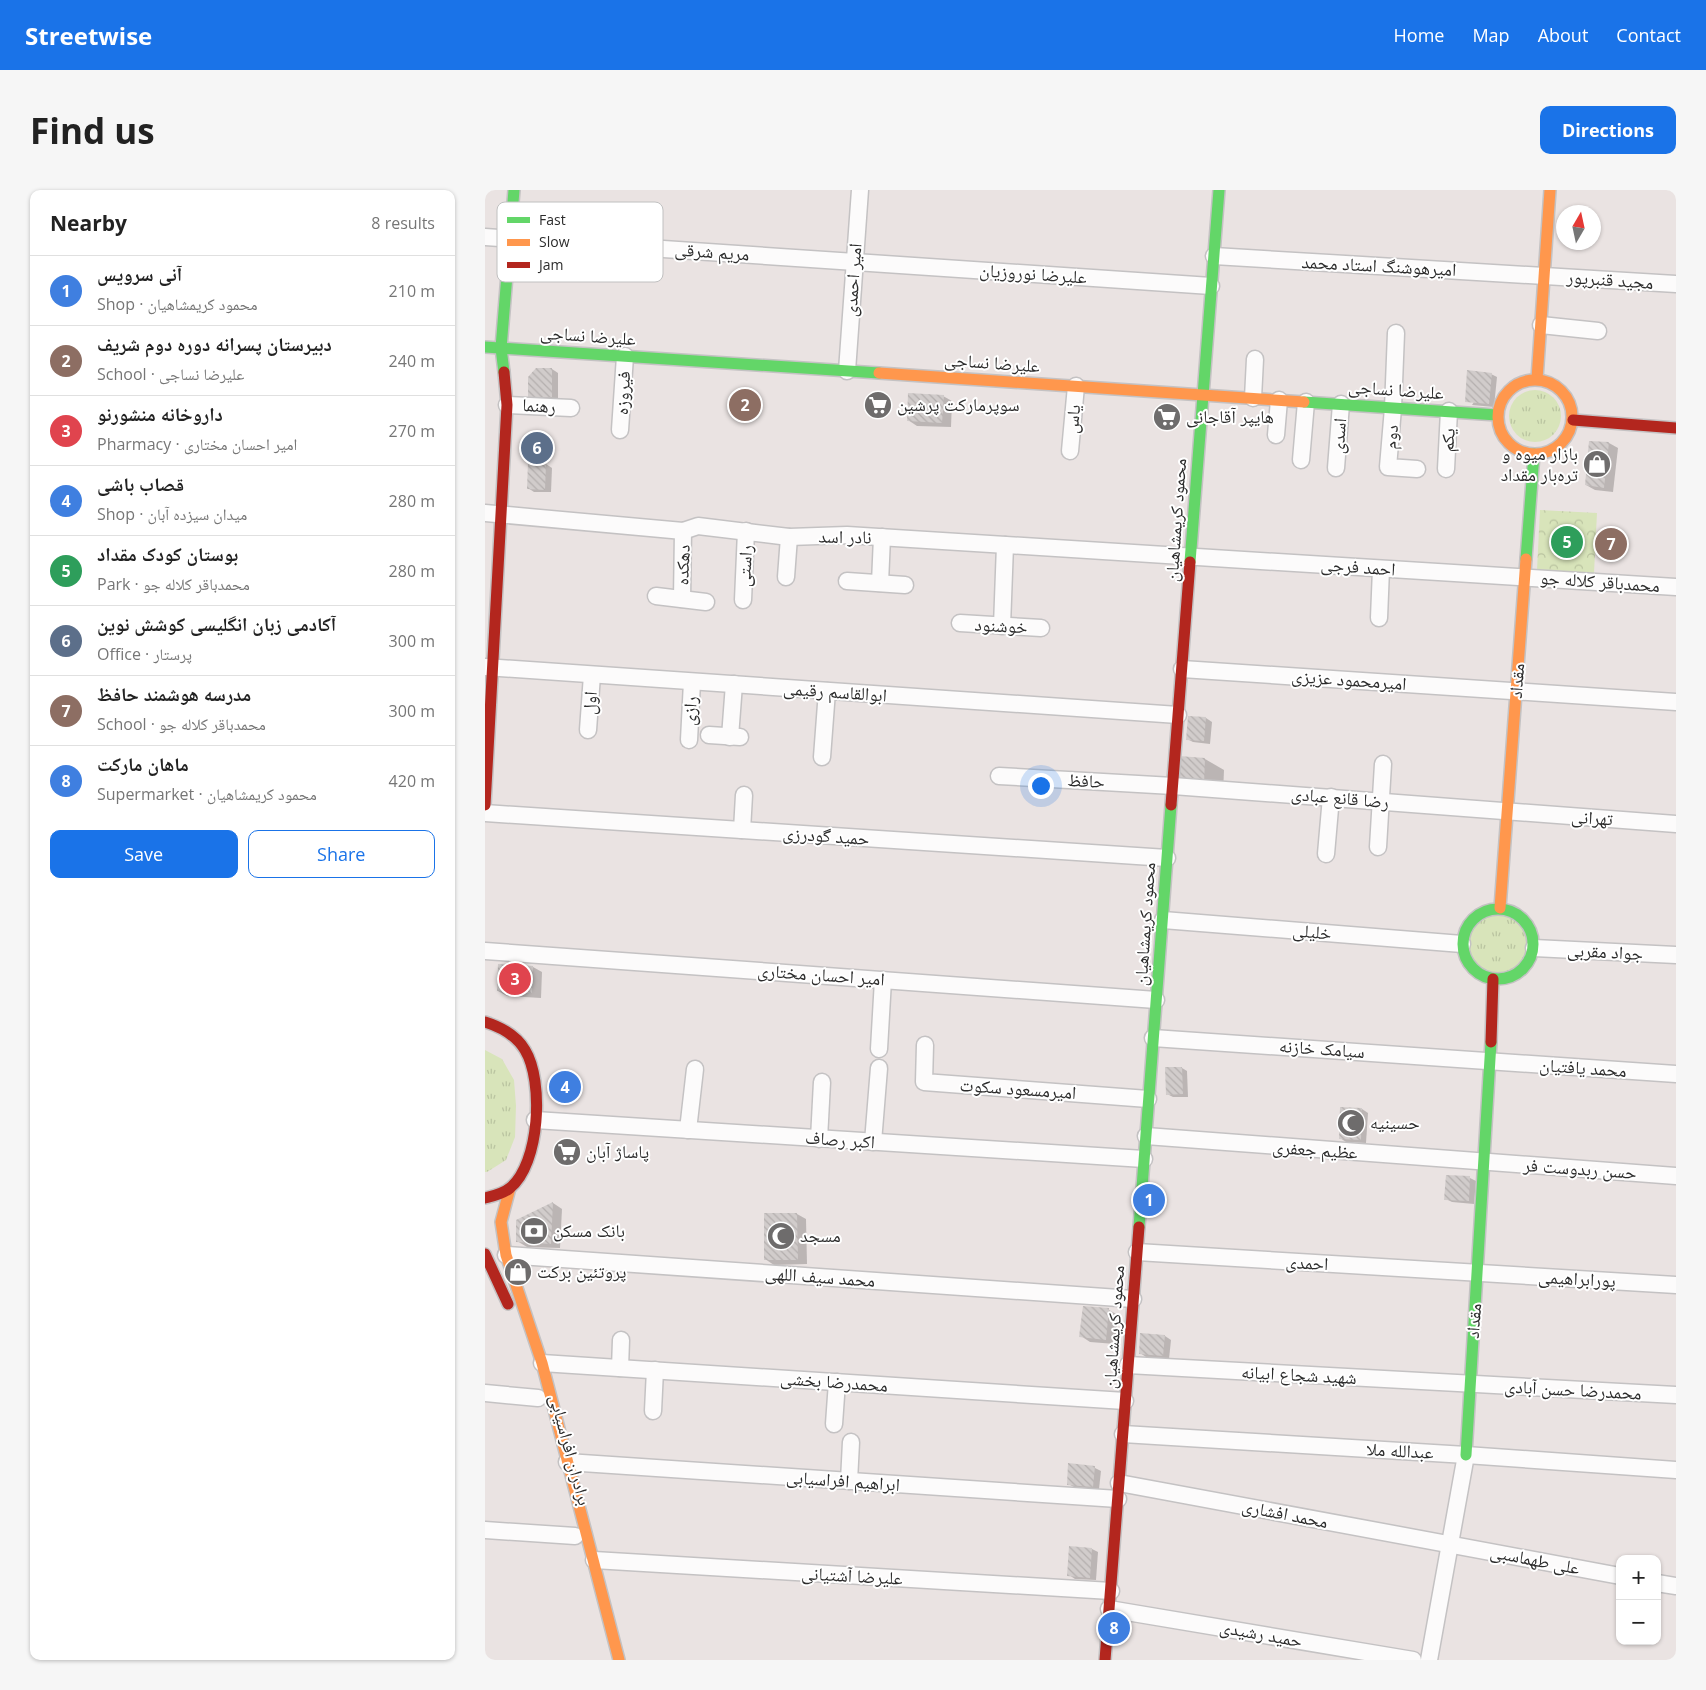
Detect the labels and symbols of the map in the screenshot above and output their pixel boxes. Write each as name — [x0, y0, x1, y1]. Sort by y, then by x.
legend — [497, 202, 663, 282]
north arrow — [1556, 205, 1601, 250]
text: Fast — [539, 210, 566, 229]
text: Slow — [539, 232, 570, 251]
street label: مریم شرقی — [674, 236, 750, 267]
street label: امیر احمدی — [837, 242, 867, 318]
street label: امیرهوشنگ استاد محمد — [1301, 249, 1457, 281]
text: Jam — [537, 255, 564, 274]
street label: علیرضا نوروزیان — [979, 257, 1088, 289]
street label: مجید قنبرپور — [1565, 264, 1654, 294]
street label: علیرضا نساجی — [539, 320, 637, 350]
street label: علیرضا نساجی — [943, 347, 1041, 377]
street label: فیروزه — [609, 370, 635, 416]
street label: علیرضا نساجی — [1347, 374, 1445, 404]
pin: 2 — [729, 386, 761, 424]
supermarket icon: سوپرمارکت پرشین — [863, 390, 893, 420]
street label: رهنما — [522, 392, 556, 418]
place label: سوپرمارکت پرشین — [897, 392, 1020, 416]
supermarket icon: هایپر آقاجانی — [1152, 402, 1182, 432]
street label: یاس — [1059, 403, 1085, 434]
place label: هایپر آقاجانی — [1186, 404, 1274, 428]
street label: اسدی — [1325, 417, 1351, 455]
street label: دوم — [1377, 424, 1404, 450]
street label: یکم — [1434, 427, 1461, 453]
pin: 6 — [521, 429, 553, 467]
place label: بازار میوه و تره‌بار مقداد — [1501, 441, 1578, 486]
shop icon: بازار میوه و تره‌بار مقداد — [1582, 449, 1612, 479]
street label: محمود کریمشاهیان — [1159, 457, 1191, 582]
pin: 5 — [1551, 523, 1583, 561]
street label: نادر اسد — [818, 524, 872, 548]
pin: 7 — [1595, 525, 1627, 563]
street label: دهکده — [669, 544, 695, 586]
street label: راستی — [731, 544, 757, 588]
street label: احمد فرجی — [1320, 551, 1396, 581]
street label: محمدباقر کلاله جو — [1539, 565, 1661, 597]
street label: خوشنود — [974, 612, 1028, 638]
street label: مقداد — [1503, 662, 1529, 699]
street label: امیرمحمود عزیزی — [1291, 663, 1407, 695]
street label: ابوالقاسم رقیمی — [782, 675, 888, 708]
street label: اول — [576, 690, 602, 715]
street label: رازی — [676, 696, 702, 726]
street label: حافظ — [1067, 767, 1105, 793]
your location — [1028, 773, 1054, 799]
street label: رضا قانع عبادی — [1290, 781, 1390, 814]
street label: تهرانی — [1570, 804, 1614, 830]
street label: حمید گودرزی — [782, 820, 870, 850]
street label: محمود کریمشاهیان — [1128, 861, 1160, 986]
street label: خلیلی — [1292, 917, 1333, 945]
street label: جواد مقربی — [1566, 937, 1644, 965]
street label: امیر احسان مختاری — [757, 958, 886, 990]
pin: 3 — [499, 960, 531, 998]
street label: سیامک خازنه — [1278, 1033, 1366, 1063]
street label: محمد یافتیان — [1539, 1052, 1627, 1082]
pin: 4 — [549, 1068, 581, 1106]
street label: امیرمسعود سکوت — [959, 1072, 1077, 1104]
mosque icon: حسینیه — [1336, 1108, 1366, 1138]
place label: حسینیه — [1370, 1110, 1420, 1134]
street label: اکبر رصاف — [804, 1125, 876, 1153]
street label: عظیم جعفری — [1272, 1134, 1358, 1165]
supermarket icon: پاساژ آبان — [552, 1137, 582, 1167]
place label: پاساژ آبان — [586, 1139, 649, 1163]
street label: حسن ربدوست فر — [1522, 1152, 1638, 1184]
pin: 1 — [1133, 1181, 1165, 1219]
bank icon: بانک مسکن — [519, 1216, 549, 1246]
place label: بانک مسکن — [553, 1218, 625, 1242]
mosque icon: مسجد — [766, 1221, 796, 1251]
place label: مسجد — [800, 1223, 841, 1247]
street label: احمدی — [1285, 1249, 1329, 1275]
shop icon: پروتئین برکت — [503, 1257, 533, 1287]
place label: پروتئین برکت — [537, 1259, 626, 1283]
street label: محمد سیف اللهی — [764, 1260, 876, 1292]
street label: محمود کریمشاهیان — [1097, 1264, 1129, 1389]
street label: پورابراهیمی — [1538, 1264, 1617, 1292]
street label: مقداد — [1460, 1302, 1486, 1339]
street label: شهید شجاع ابیانه — [1241, 1359, 1357, 1389]
street label: محمدرضا بخشی — [779, 1365, 889, 1397]
street label: محمدرضا حسن آبادی — [1504, 1373, 1642, 1405]
street label: برادران افراسیابی — [545, 1392, 597, 1508]
street label: عبدالله ملا — [1366, 1436, 1434, 1464]
street label: ابراهیم افراسیابی — [785, 1464, 901, 1497]
street label: محمد افشاری — [1240, 1493, 1330, 1533]
street label: علی طهماسبی — [1488, 1539, 1582, 1579]
street label: علیرضا آشتیانی — [801, 1560, 903, 1590]
pin: 8 — [1098, 1609, 1130, 1647]
street label: حمید رشیدی — [1218, 1614, 1304, 1652]

